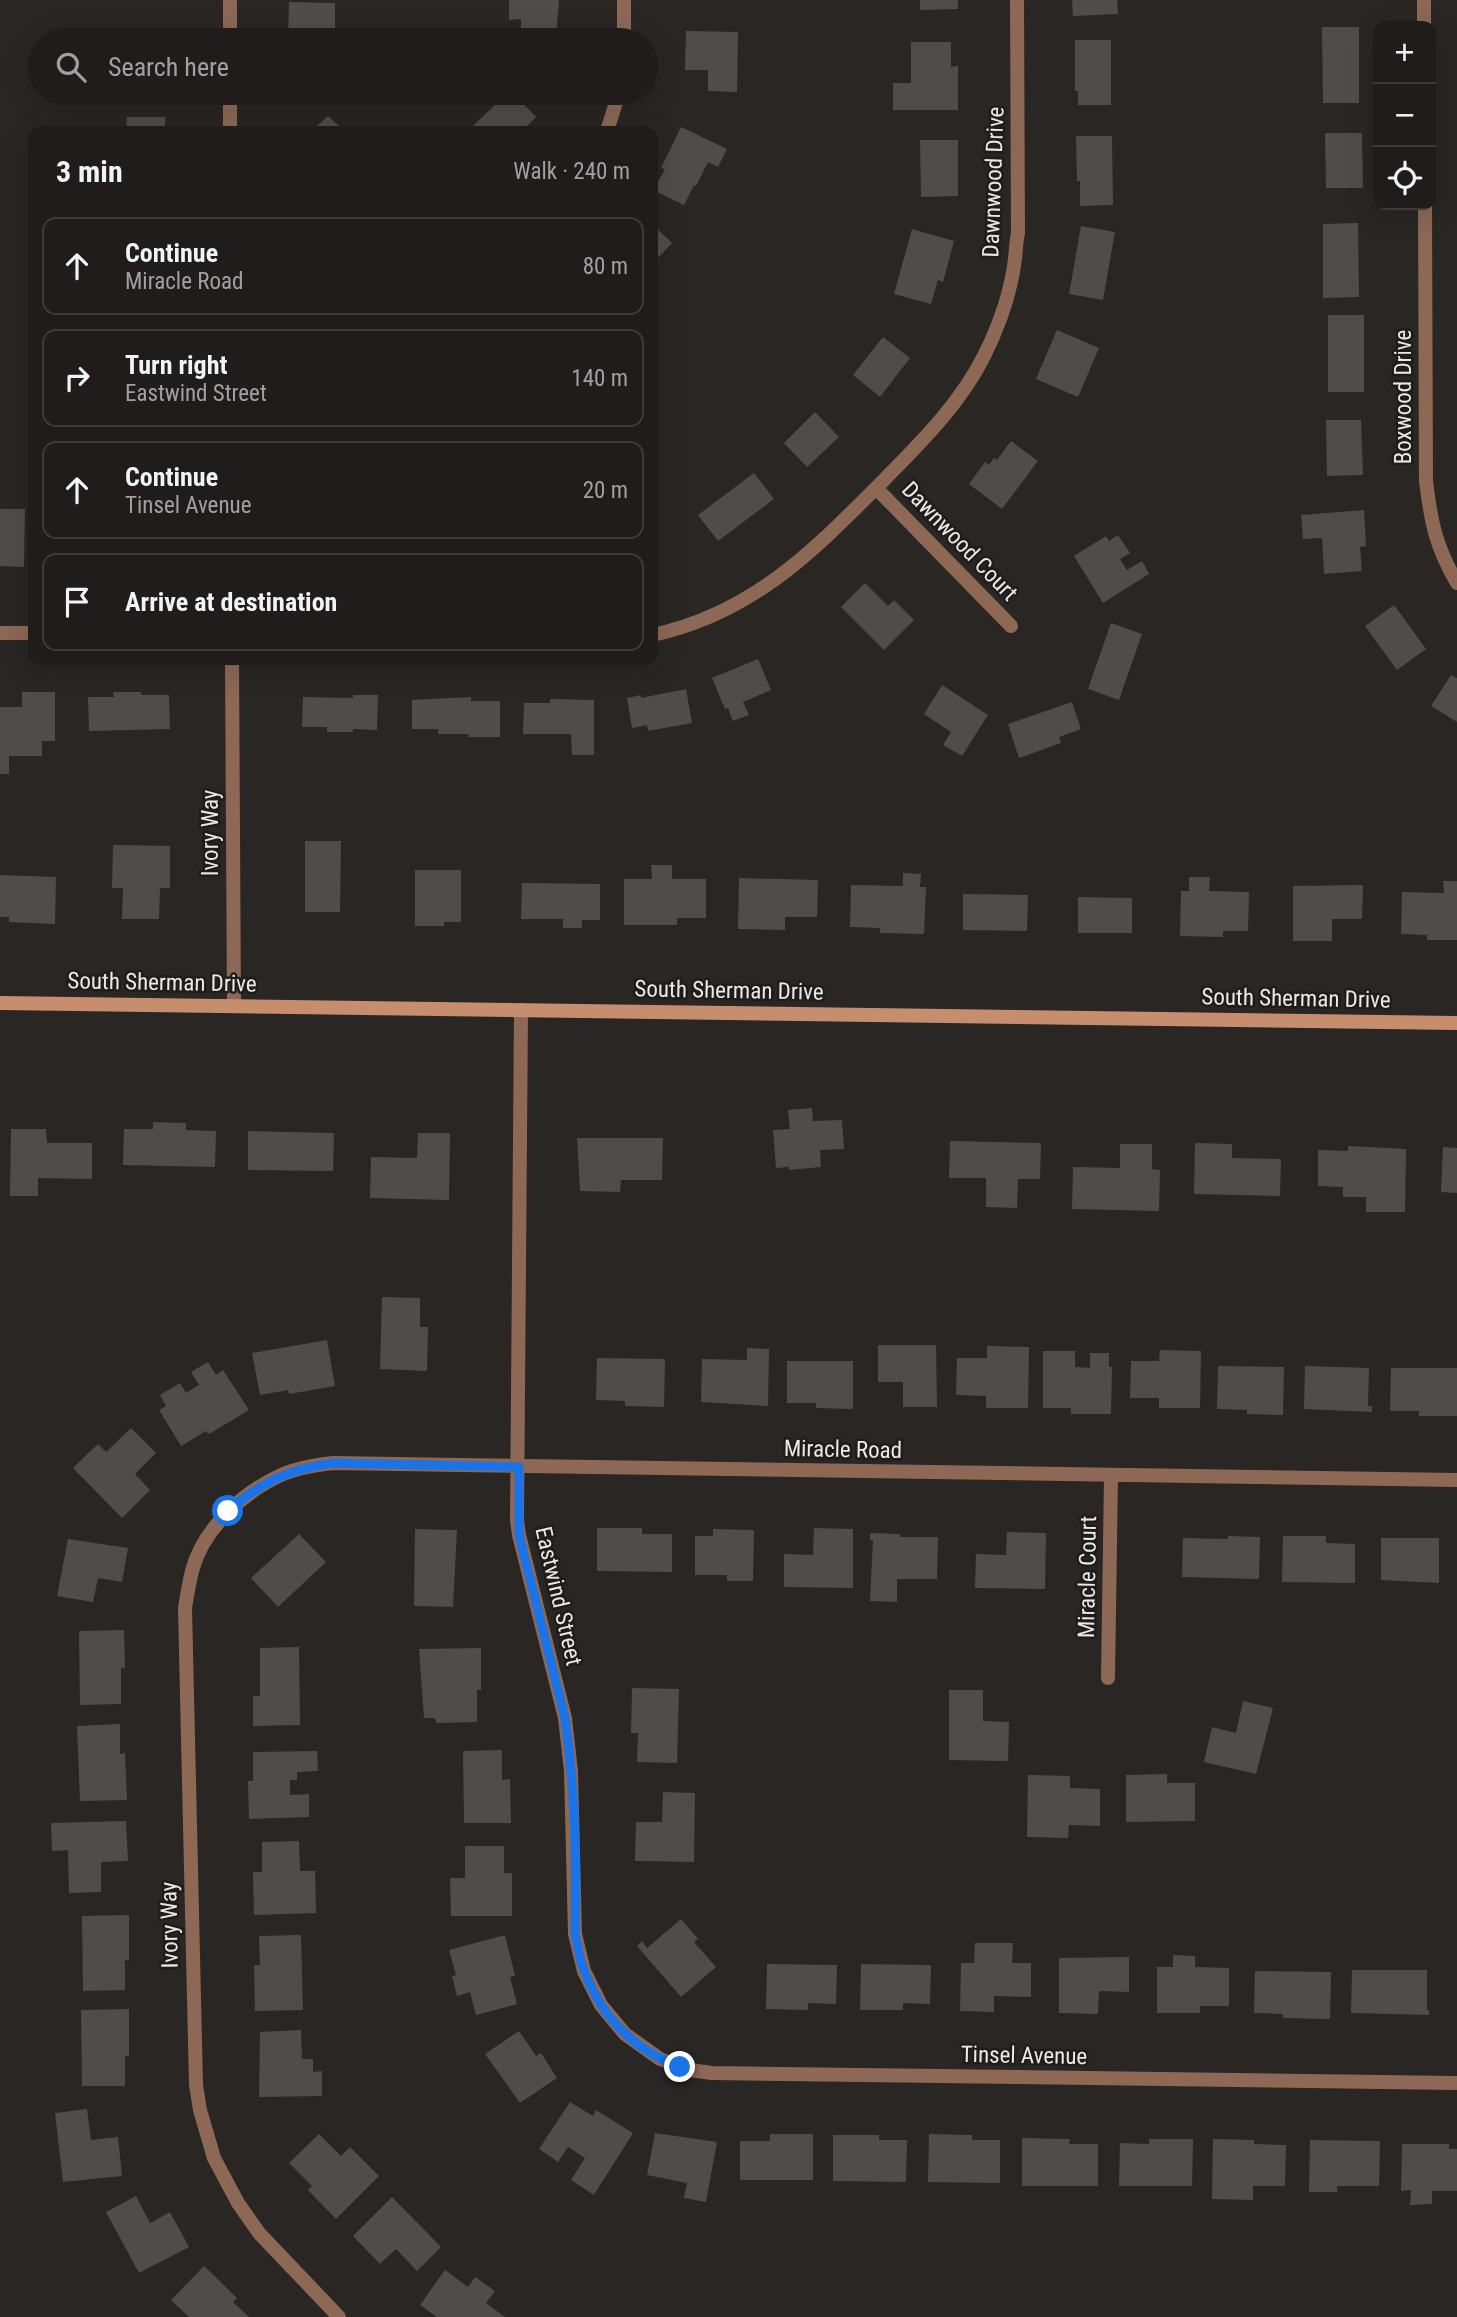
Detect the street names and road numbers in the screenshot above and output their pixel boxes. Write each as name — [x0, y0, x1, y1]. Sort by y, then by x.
street label: Dawnwood Drive — [977, 106, 1010, 258]
street label: Boxwood Drive — [1390, 330, 1417, 464]
street label: Dawnwood Court — [896, 476, 1023, 606]
street label: Ivory Way — [197, 789, 224, 876]
street label: South Sherman Drive — [67, 967, 257, 998]
street label: South Sherman Drive — [634, 975, 824, 1006]
street label: South Sherman Drive — [1201, 983, 1391, 1014]
street label: Miracle Road — [784, 1435, 902, 1464]
street label: Miracle Court — [1073, 1516, 1102, 1638]
street label: Eastwind Street — [529, 1524, 588, 1668]
street label: Ivory Way — [155, 1881, 184, 1969]
street label: Tinsel Avenue — [961, 2041, 1087, 2070]

